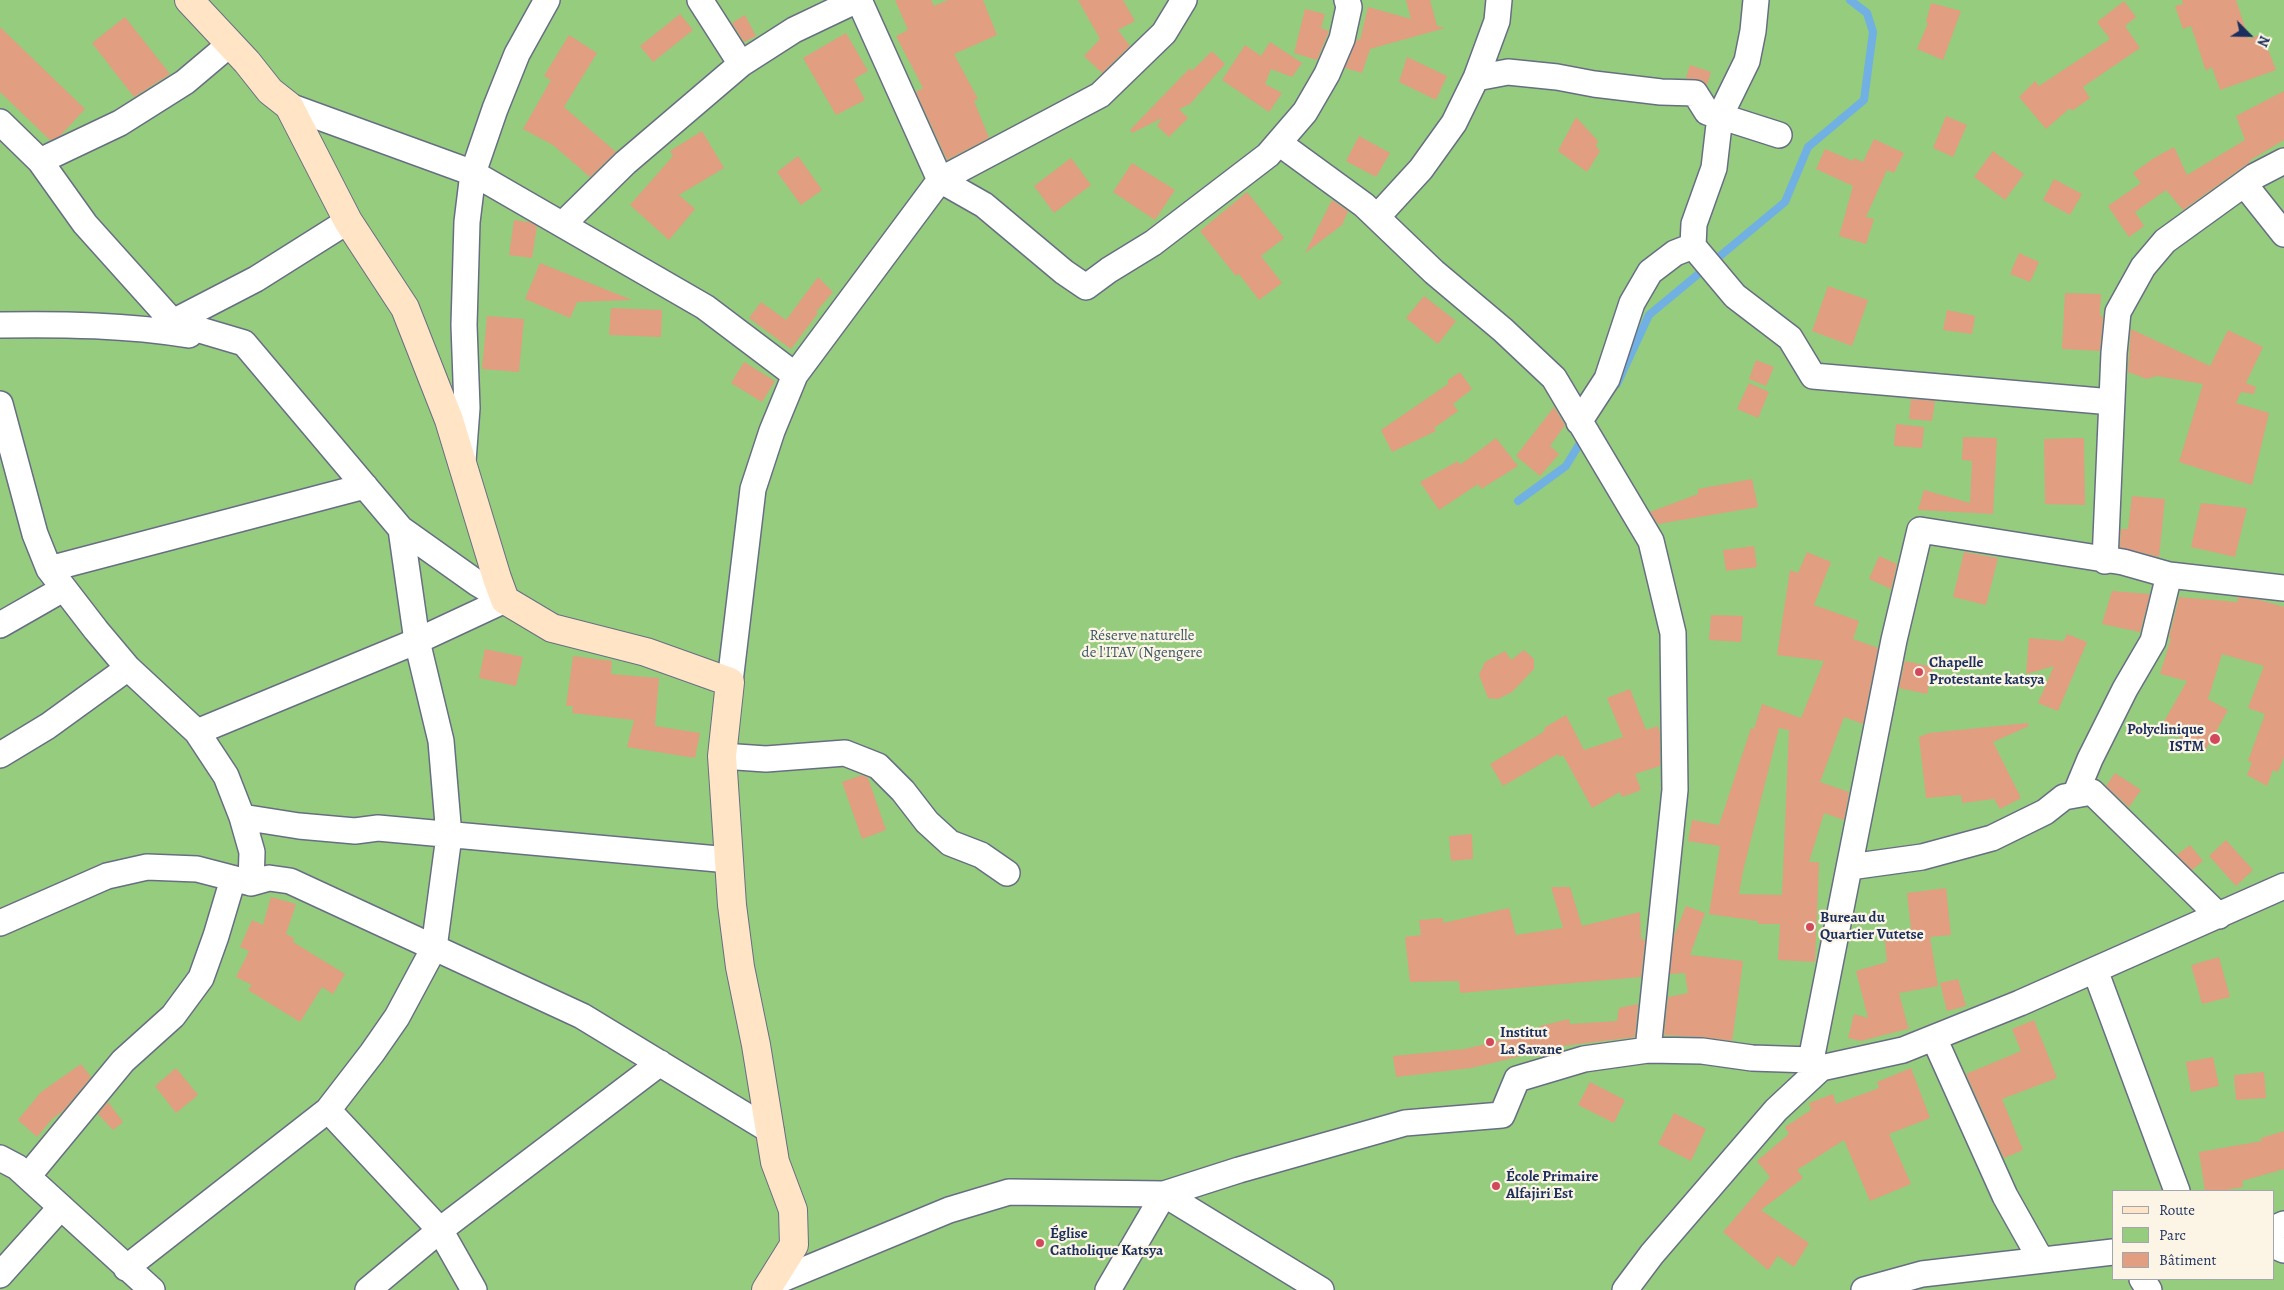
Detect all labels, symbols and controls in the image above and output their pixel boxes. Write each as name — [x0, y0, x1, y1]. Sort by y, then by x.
north arrow — [2224, 10, 2274, 60]
text: N — [2253, 33, 2274, 49]
park label: Réserve naturelle de l'ITAV (Ngengere — [1082, 627, 1202, 662]
place label: Chapelle Protestante katsya — [1929, 654, 2044, 689]
marker: Chapelle Protestante katsya — [1913, 666, 1925, 678]
place label: Polyclinique ISTM — [2127, 721, 2204, 756]
marker: Polyclinique ISTM — [2208, 732, 2222, 746]
place label: Bureau du Quartier Vutetse — [1820, 909, 1924, 944]
marker: Bureau du Quartier Vutetse — [1804, 921, 1816, 933]
place label: Institut La Savane — [1500, 1024, 1562, 1059]
marker: Institut La Savane — [1484, 1036, 1496, 1048]
place label: École Primaire Alfajiri Est — [1506, 1168, 1598, 1203]
marker: École Primaire Alfajiri Est — [1490, 1180, 1502, 1192]
legend — [2112, 1190, 2274, 1280]
text: Route — [2159, 1200, 2195, 1220]
place label: Église Catholique Katsya — [1050, 1225, 1163, 1260]
text: Parc — [2159, 1225, 2186, 1245]
marker: Église Catholique Katsya — [1034, 1237, 1046, 1249]
text: Bâtiment — [2159, 1250, 2217, 1270]

